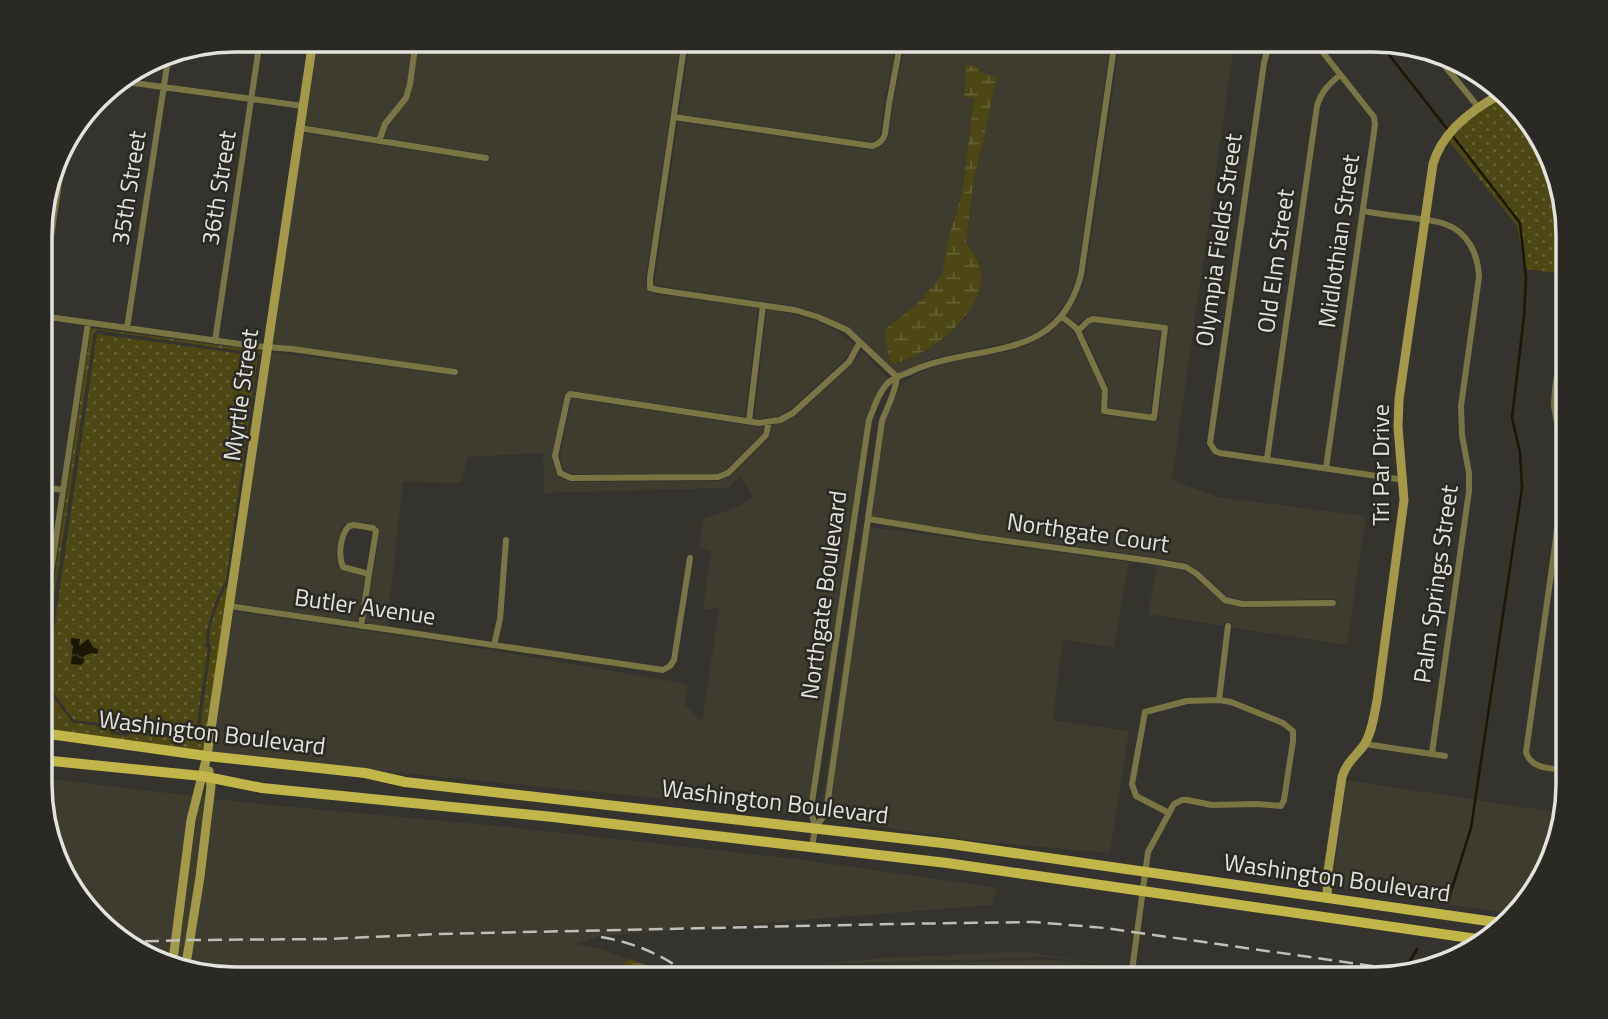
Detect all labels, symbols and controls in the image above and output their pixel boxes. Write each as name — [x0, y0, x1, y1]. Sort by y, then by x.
street label: 35th Street — [101, 127, 155, 248]
street label: 36th Street — [191, 127, 245, 248]
street label: Olympia Fields Street — [1185, 130, 1251, 349]
street label: Midlothian Street — [1308, 151, 1368, 330]
street label: Old Elm Street — [1247, 186, 1303, 335]
street label: Myrtle Street — [213, 326, 267, 463]
street label: Tri Par Drive — [1362, 404, 1398, 526]
street label: Palm Springs Street — [1403, 482, 1467, 685]
street label: Northgate Boulevard — [791, 488, 855, 701]
street label: Northgate Court — [1005, 503, 1172, 561]
street label: Butler Avenue — [292, 578, 438, 634]
street label: Washington Boulevard — [97, 700, 328, 764]
street label: Washington Boulevard — [660, 769, 891, 833]
street label: Washington Boulevard — [1222, 843, 1453, 911]

